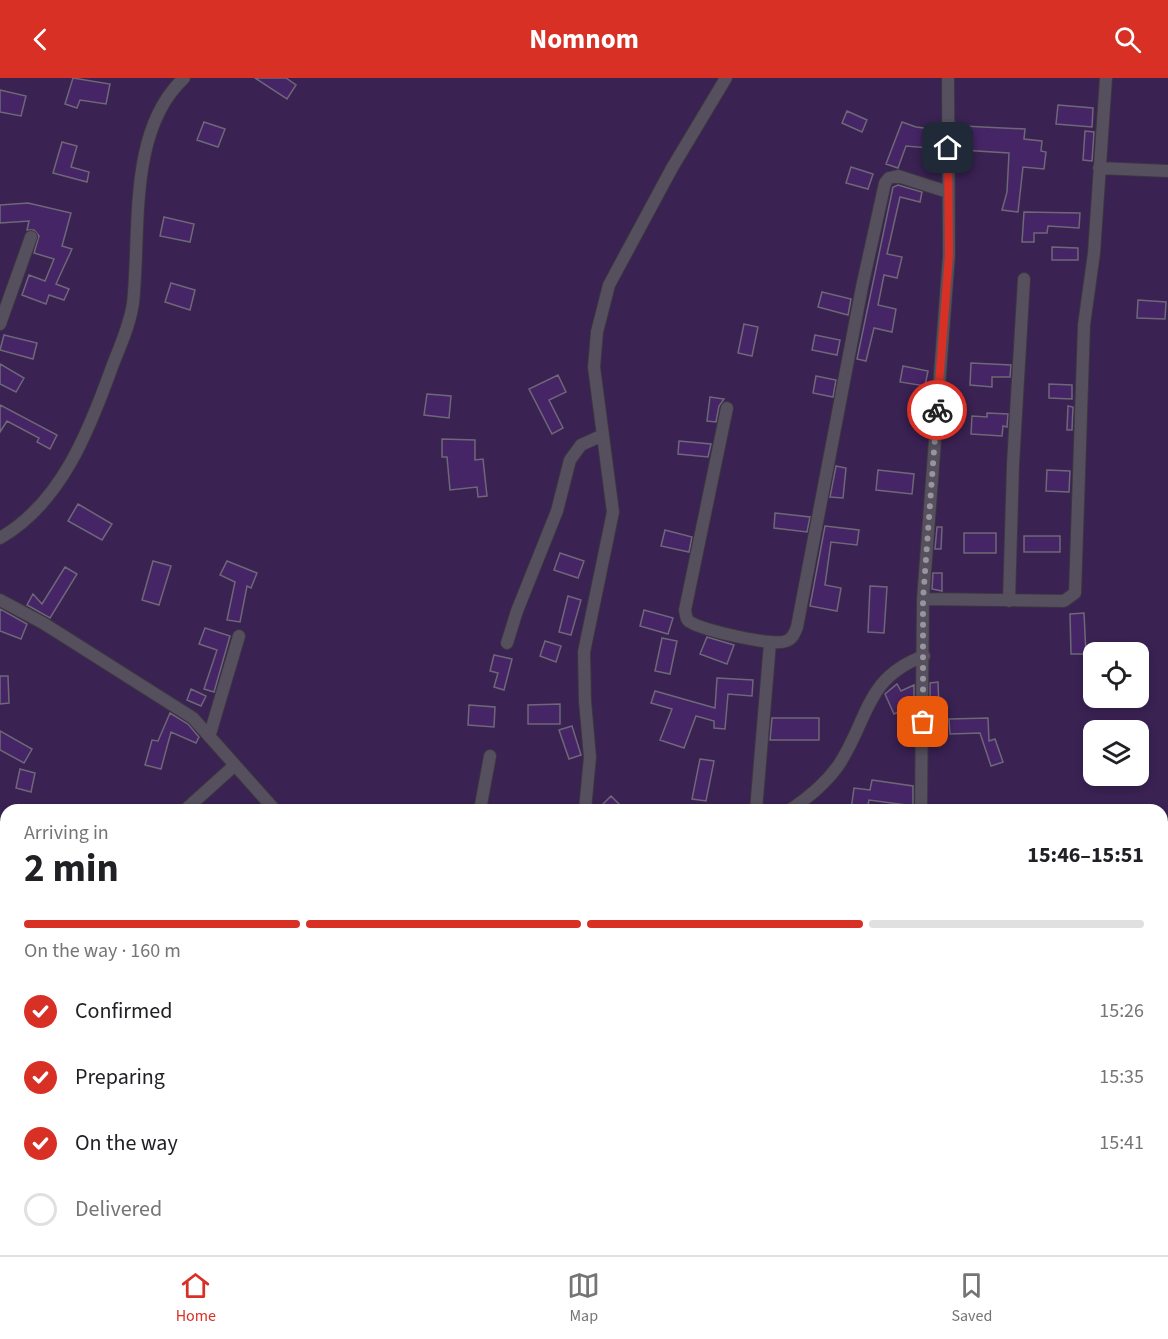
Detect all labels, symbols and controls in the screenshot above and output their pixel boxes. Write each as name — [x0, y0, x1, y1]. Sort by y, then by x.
text: Nomnom — [529, 20, 639, 59]
icon: back — [24, 23, 57, 56]
icon: search — [1111, 23, 1144, 56]
pin — [922, 122, 973, 173]
icon: home — [931, 131, 964, 164]
courier — [907, 380, 967, 440]
icon: bike — [921, 394, 954, 427]
map controls — [1083, 642, 1149, 786]
button: locate — [1083, 642, 1149, 708]
pin — [897, 696, 948, 747]
icon: bag — [906, 705, 939, 738]
button: layers — [1083, 720, 1149, 786]
text: Arriving in — [24, 819, 109, 847]
text: 15:46–15:51 — [1027, 839, 1144, 871]
text: 2 min — [24, 841, 119, 897]
text: On the way · 160 m — [24, 937, 181, 965]
icon: check — [24, 995, 57, 1028]
text: Confirmed — [75, 995, 172, 1027]
text: 15:26 — [1099, 997, 1144, 1025]
icon: check — [24, 1061, 57, 1094]
text: Preparing — [75, 1061, 165, 1093]
text: 15:35 — [1099, 1063, 1144, 1091]
icon: check — [24, 1127, 57, 1160]
text: On the way — [75, 1127, 178, 1159]
text: 15:41 — [1099, 1129, 1144, 1157]
text: Delivered — [75, 1193, 162, 1225]
tab: Home — [176, 1269, 216, 1327]
tab: Map — [567, 1269, 600, 1327]
tab: Saved — [952, 1269, 992, 1327]

